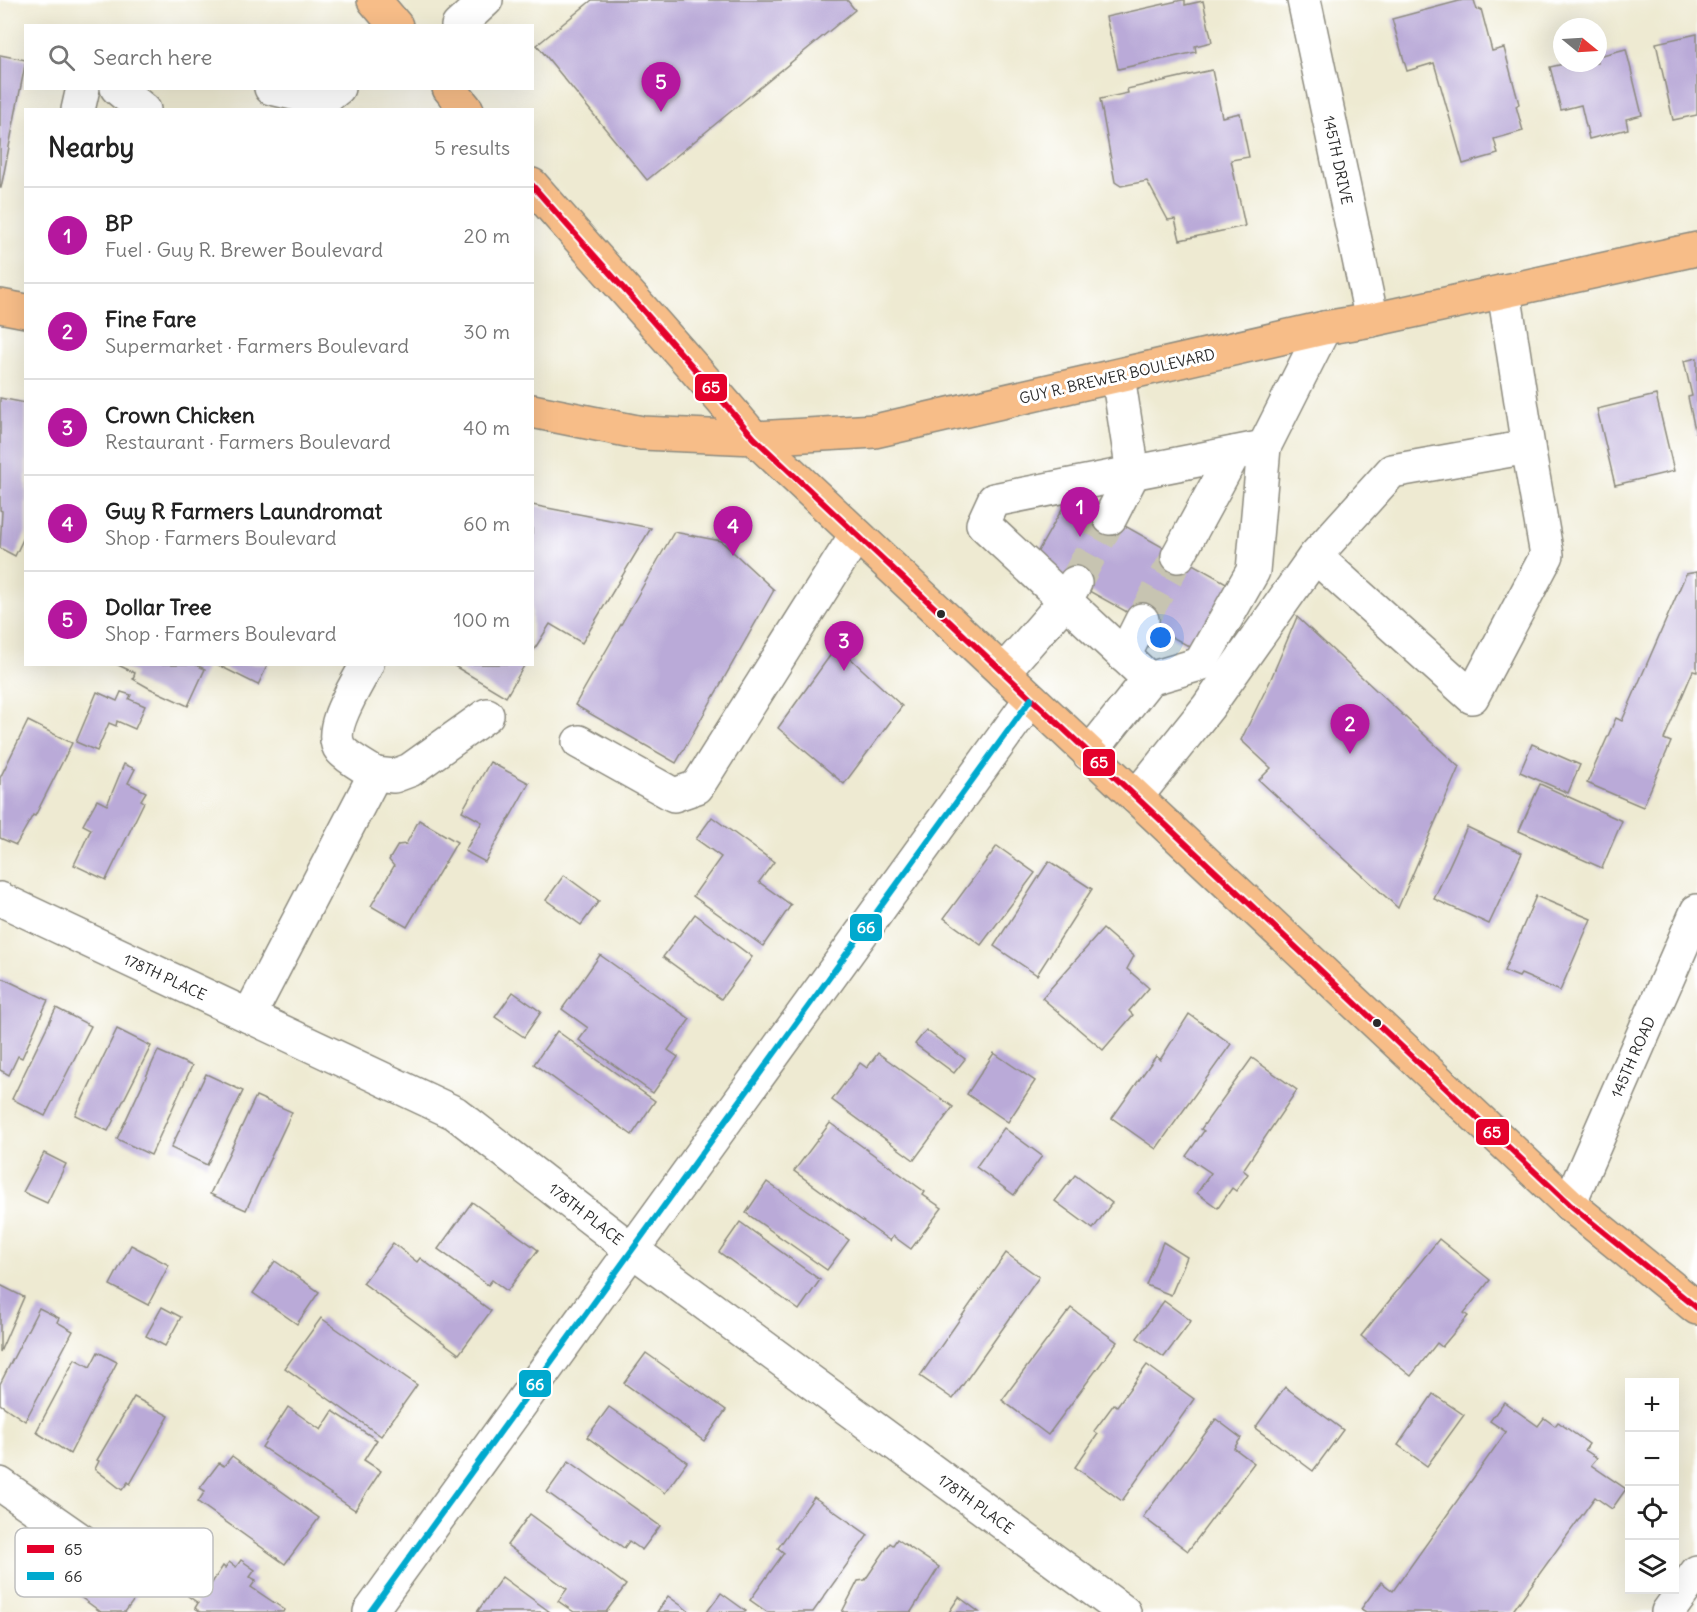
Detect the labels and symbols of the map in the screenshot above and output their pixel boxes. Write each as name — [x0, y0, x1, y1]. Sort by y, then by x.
north arrow — [1553, 18, 1607, 72]
pin: 5 — [642, 63, 680, 112]
street label: 145TH DRIVE — [1319, 114, 1357, 206]
street label: GUY R. BREWER BOULEVARD — [1017, 344, 1217, 408]
line badge: 65 — [694, 373, 728, 402]
text: 65 — [702, 377, 720, 397]
pin: 1 — [1060, 488, 1100, 537]
pin: 4 — [714, 506, 752, 556]
unlabelled marker — [935, 608, 947, 620]
pin: 3 — [824, 622, 864, 671]
your location — [1146, 623, 1175, 652]
pin: 2 — [1330, 704, 1370, 754]
line badge: 65 — [1082, 748, 1116, 777]
text: 65 — [1090, 752, 1108, 772]
line badge: 66 — [849, 913, 883, 942]
text: 66 — [857, 917, 875, 937]
street label: 178TH PLACE — [121, 950, 210, 1005]
street label: 145TH ROAD — [1607, 1013, 1659, 1101]
unlabelled marker — [1371, 1017, 1383, 1029]
line badge: 65 — [1475, 1118, 1510, 1146]
text: 65 — [1483, 1122, 1501, 1142]
street label: 178TH PLACE — [545, 1179, 627, 1249]
line badge: 66 — [518, 1369, 552, 1398]
text: 66 — [526, 1374, 544, 1394]
street label: 178TH PLACE — [934, 1470, 1018, 1538]
legend — [15, 1528, 213, 1597]
text: 65 — [64, 1539, 82, 1559]
text: 66 — [64, 1566, 82, 1586]

